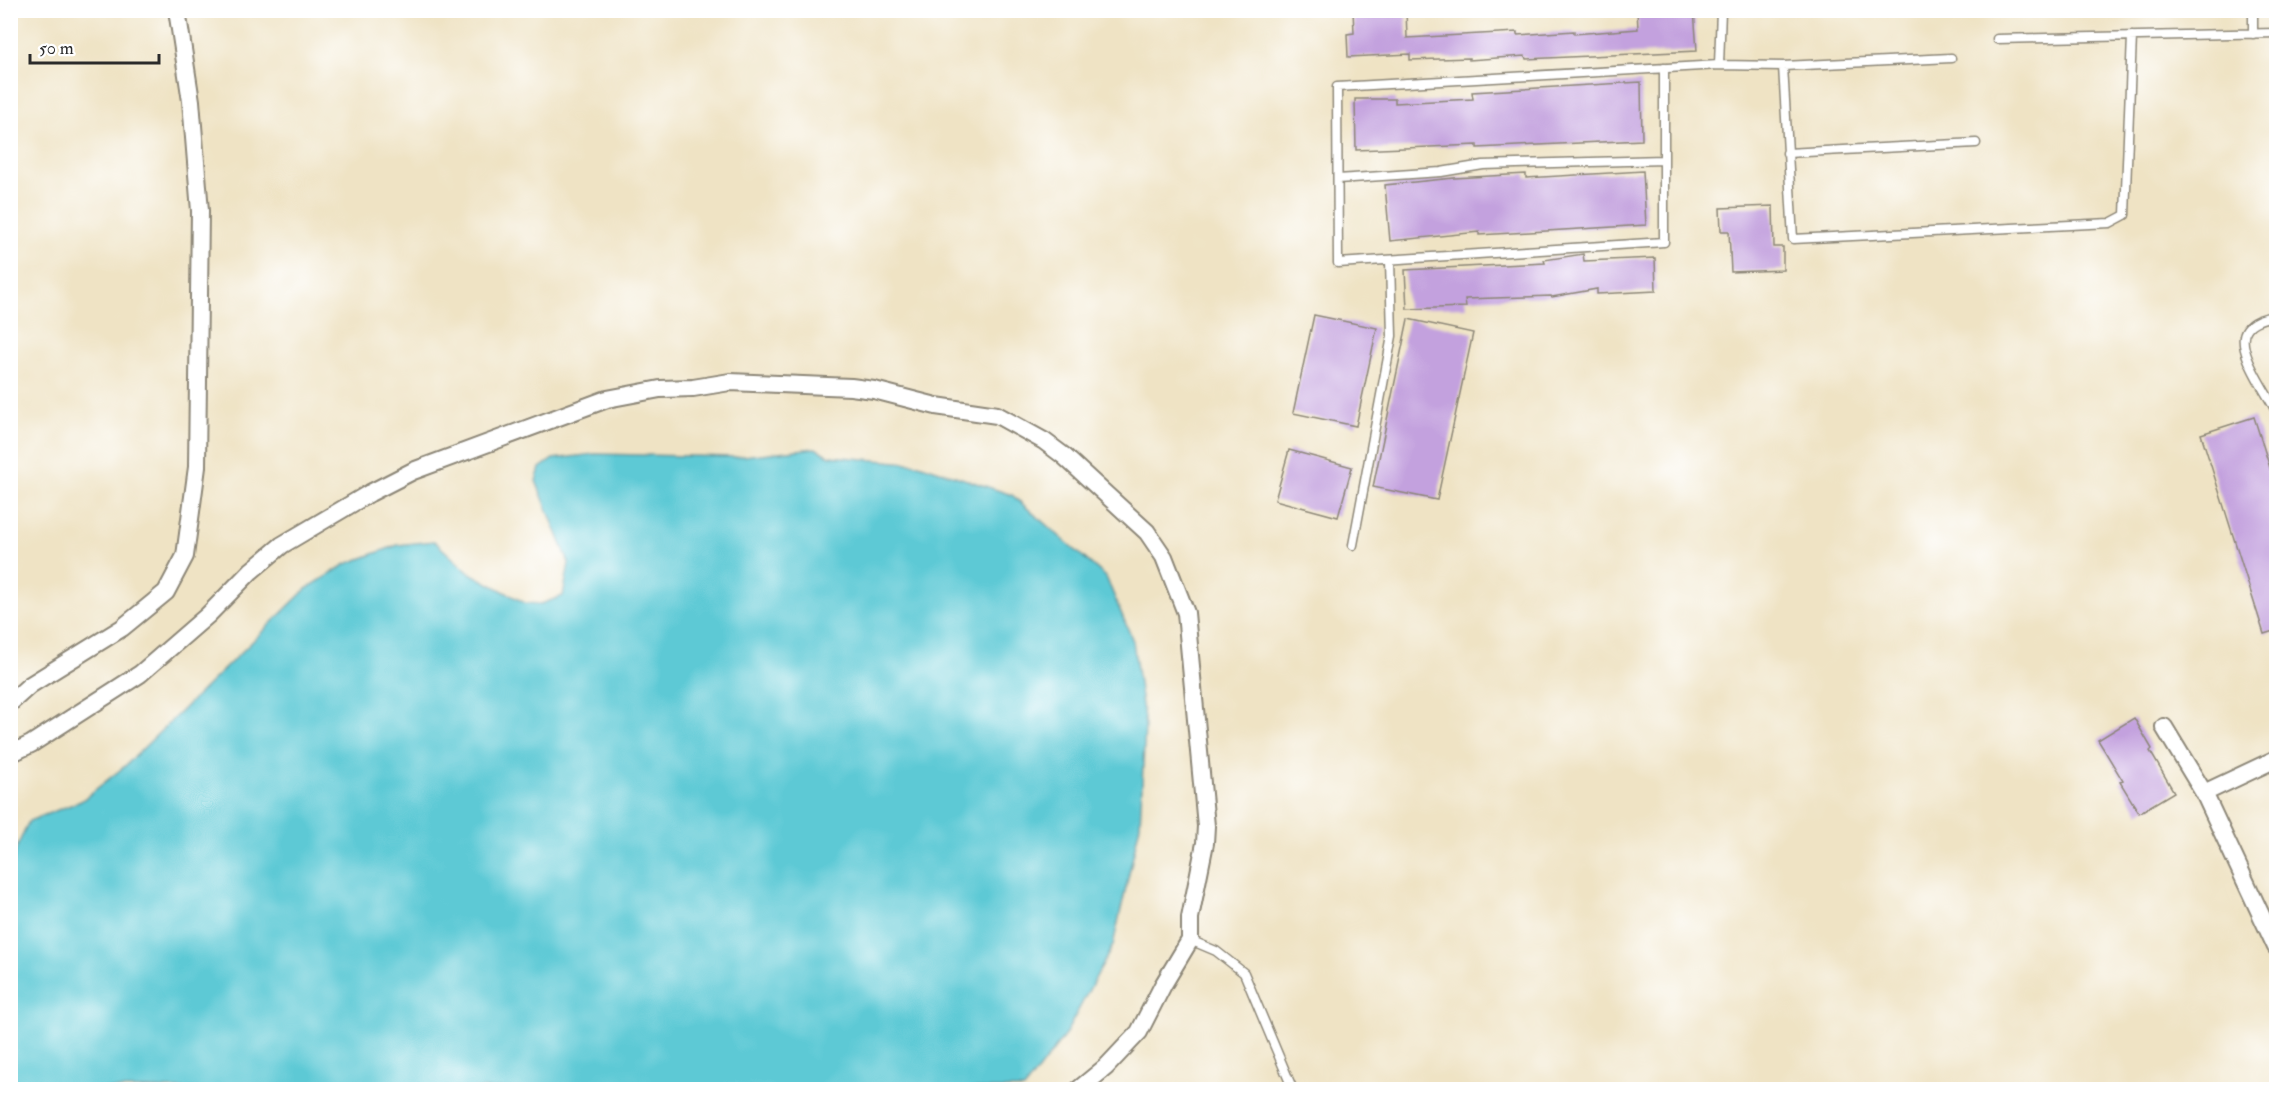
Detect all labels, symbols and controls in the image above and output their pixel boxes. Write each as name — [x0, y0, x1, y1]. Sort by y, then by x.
scale bar — [30, 27, 159, 65]
text: 50 m — [39, 37, 74, 60]

